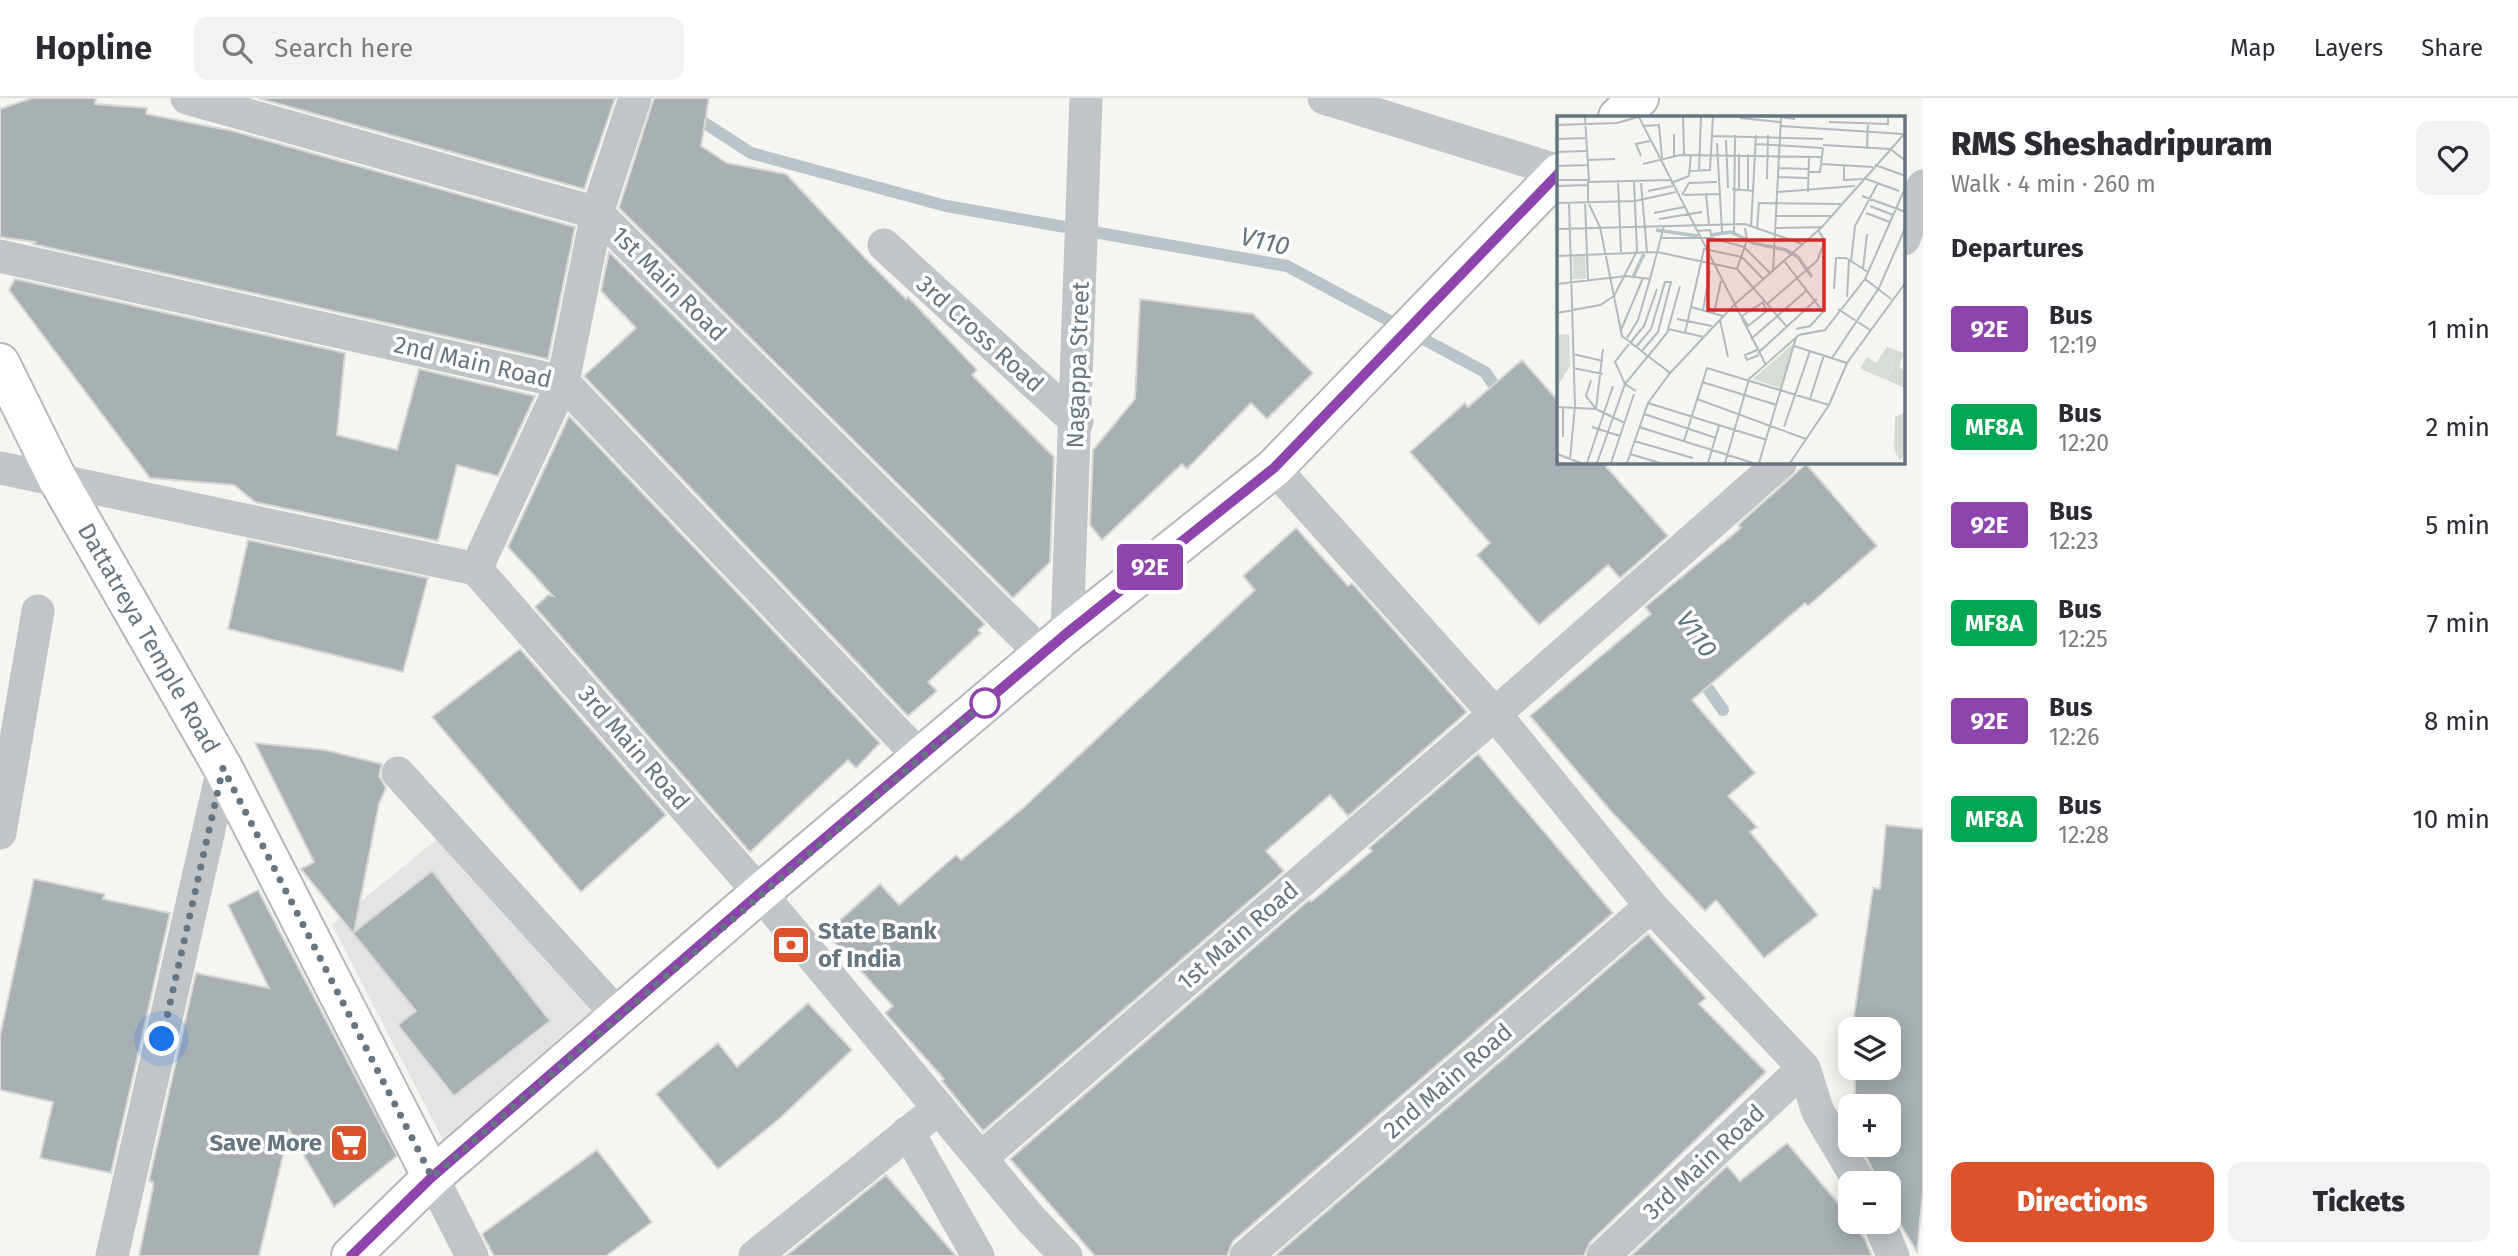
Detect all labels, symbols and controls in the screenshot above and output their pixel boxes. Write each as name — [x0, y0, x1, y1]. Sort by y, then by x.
search box — [194, 17, 684, 80]
text: Hopline — [35, 28, 152, 68]
icon: search — [218, 29, 256, 67]
text: Search here — [274, 33, 413, 64]
text: Map — [2230, 34, 2276, 62]
text: Layers — [2314, 34, 2383, 62]
text: Share — [2421, 34, 2483, 62]
inset map — [1557, 116, 1906, 464]
button: heart — [2416, 121, 2490, 195]
text: RMS Sheshadripuram — [1951, 124, 2272, 164]
text: Walk · 4 min · 260 m — [1951, 170, 2156, 198]
street label: 1st Main Road — [606, 221, 732, 347]
water label: V110 — [1237, 221, 1293, 262]
text: Departures — [1951, 233, 2084, 264]
street label: 3rd Cross Road — [911, 270, 1049, 398]
street label: Nagappa Street — [1061, 281, 1095, 449]
text: Bus — [2049, 300, 2092, 331]
text: 1 min — [2427, 314, 2490, 345]
text: 92E — [1971, 315, 2008, 343]
street label: 2nd Main Road — [391, 330, 555, 394]
text: 12:19 — [2049, 331, 2097, 359]
text: Bus — [2058, 398, 2102, 429]
text: 2 min — [2425, 412, 2490, 443]
text: MF8A — [1965, 413, 2023, 441]
text: 12:20 — [2058, 429, 2109, 457]
text: Bus — [2049, 496, 2092, 527]
text: 5 min — [2425, 510, 2490, 541]
text: 92E — [1971, 511, 2008, 539]
street label: Dattatreya Temple Road — [72, 518, 226, 758]
text: 12:23 — [2049, 527, 2099, 555]
line badge: 92E — [1110, 544, 1190, 590]
text: 92E — [1131, 553, 1169, 581]
text: Bus — [2058, 594, 2102, 625]
water label: V110 — [1670, 605, 1724, 664]
text: 7 min — [2427, 608, 2490, 639]
text: MF8A — [1965, 609, 2023, 637]
text: 12:25 — [2058, 625, 2108, 653]
street label: 3rd Main Road — [572, 680, 696, 816]
unlabelled marker — [970, 688, 1000, 718]
text: Bus — [2049, 692, 2092, 723]
text: 8 min — [2424, 706, 2490, 737]
text: 92E — [1971, 707, 2008, 735]
text: 12:26 — [2049, 723, 2100, 751]
text: Bus — [2058, 790, 2102, 821]
text: 10 min — [2412, 804, 2490, 835]
text: MF8A — [1965, 805, 2023, 833]
text: 12:28 — [2058, 821, 2109, 849]
street label: 1st Main Road — [1172, 876, 1304, 996]
place label: State Bank of India — [818, 917, 937, 973]
bank icon: State Bank of India — [770, 924, 812, 966]
map controls — [1838, 1017, 1901, 1234]
button: layers — [1838, 1017, 1901, 1080]
street label: 2nd Main Road — [1378, 1018, 1518, 1144]
your location — [144, 1021, 179, 1056]
button: + — [1838, 1094, 1901, 1157]
street label: 3rd Main Road — [1638, 1099, 1770, 1225]
supermarket icon: Save More — [328, 1122, 370, 1164]
place label: Save More — [209, 1129, 322, 1157]
button: Directions — [1951, 1162, 2214, 1242]
button: Tickets — [2228, 1162, 2490, 1242]
button: − — [1838, 1171, 1901, 1234]

